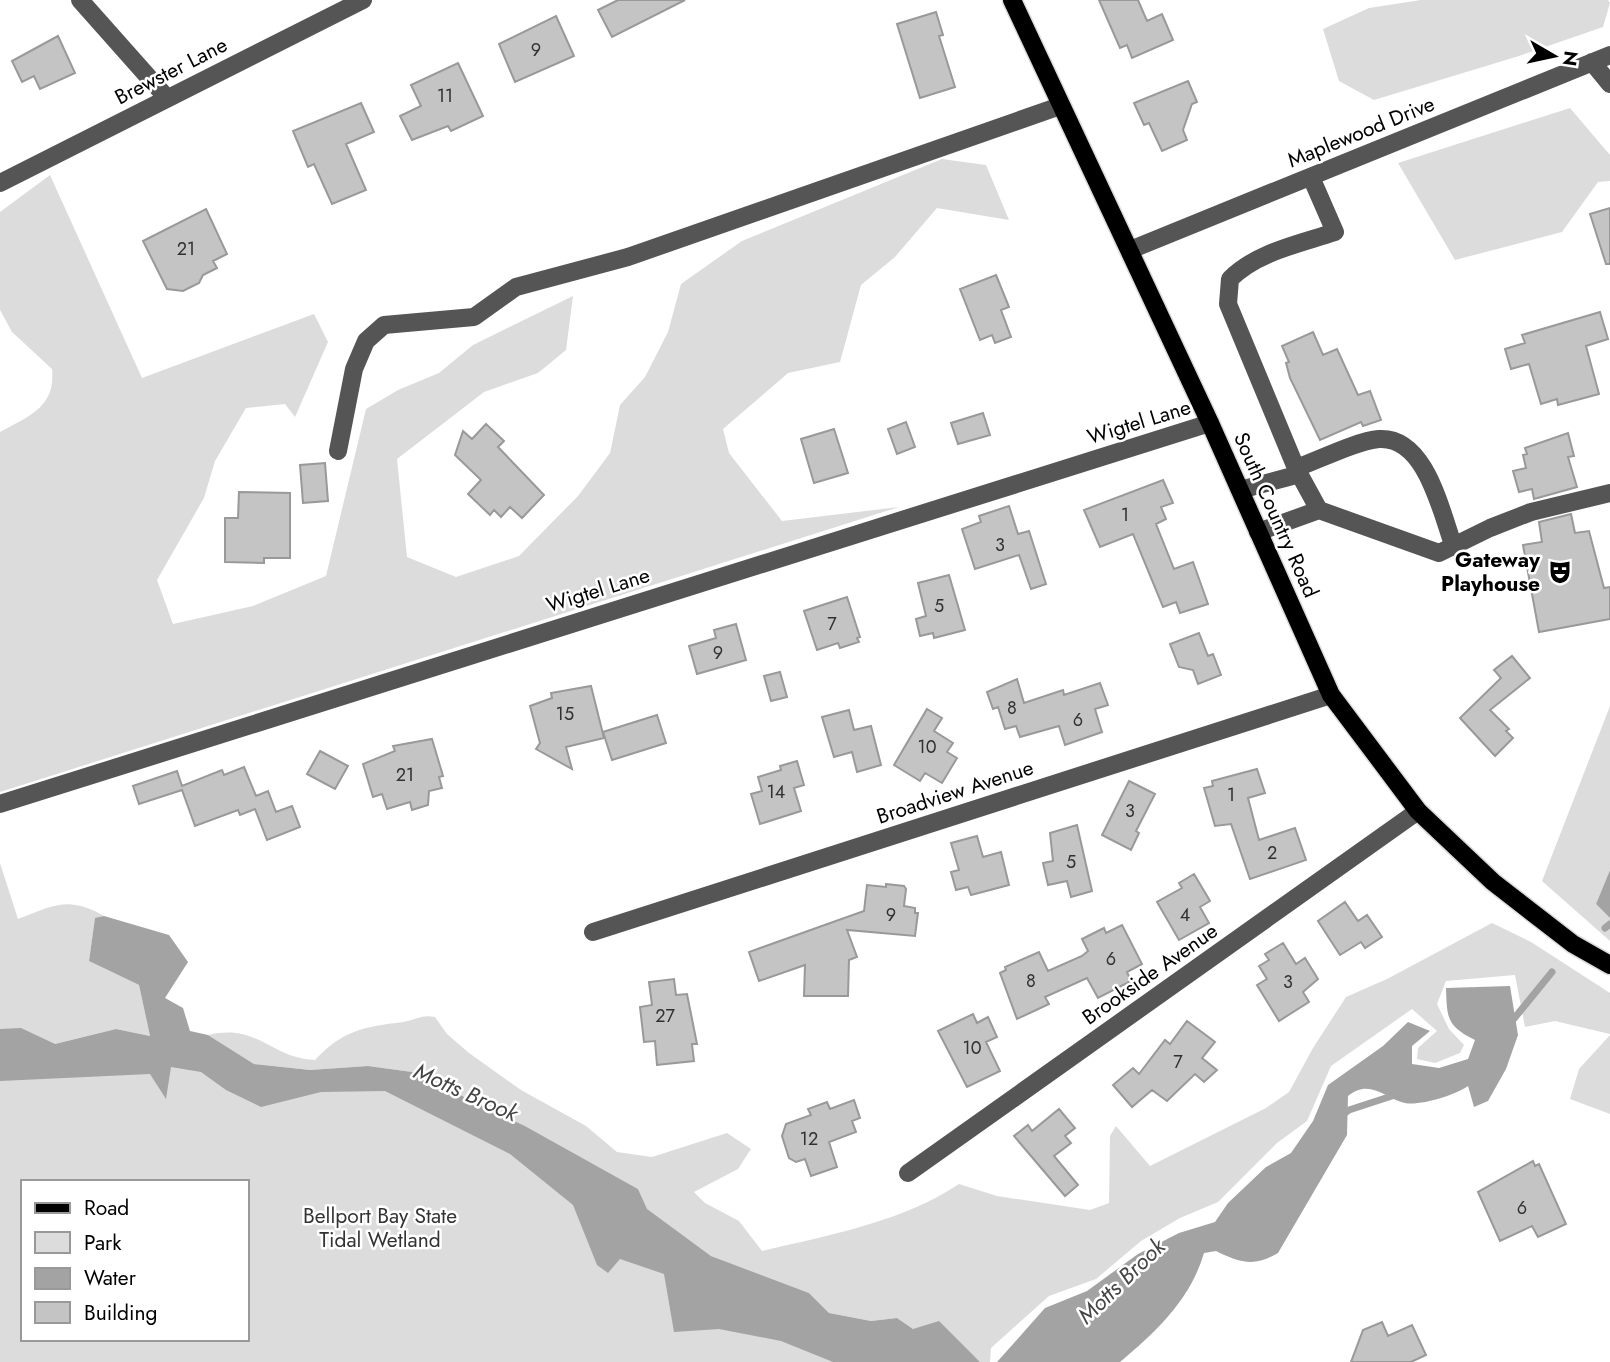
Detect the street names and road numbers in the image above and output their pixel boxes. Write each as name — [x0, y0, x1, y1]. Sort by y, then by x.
street label: Brewster Lane — [110, 30, 233, 112]
street label: Maplewood Drive — [1283, 89, 1439, 175]
street label: Wigtel Lane — [1084, 392, 1195, 452]
street label: South Country Road — [1226, 428, 1326, 602]
street label: Wigtel Lane — [543, 560, 654, 620]
street label: Broadview Avenue — [873, 752, 1037, 832]
street label: Brookside Avenue — [1076, 916, 1224, 1032]

